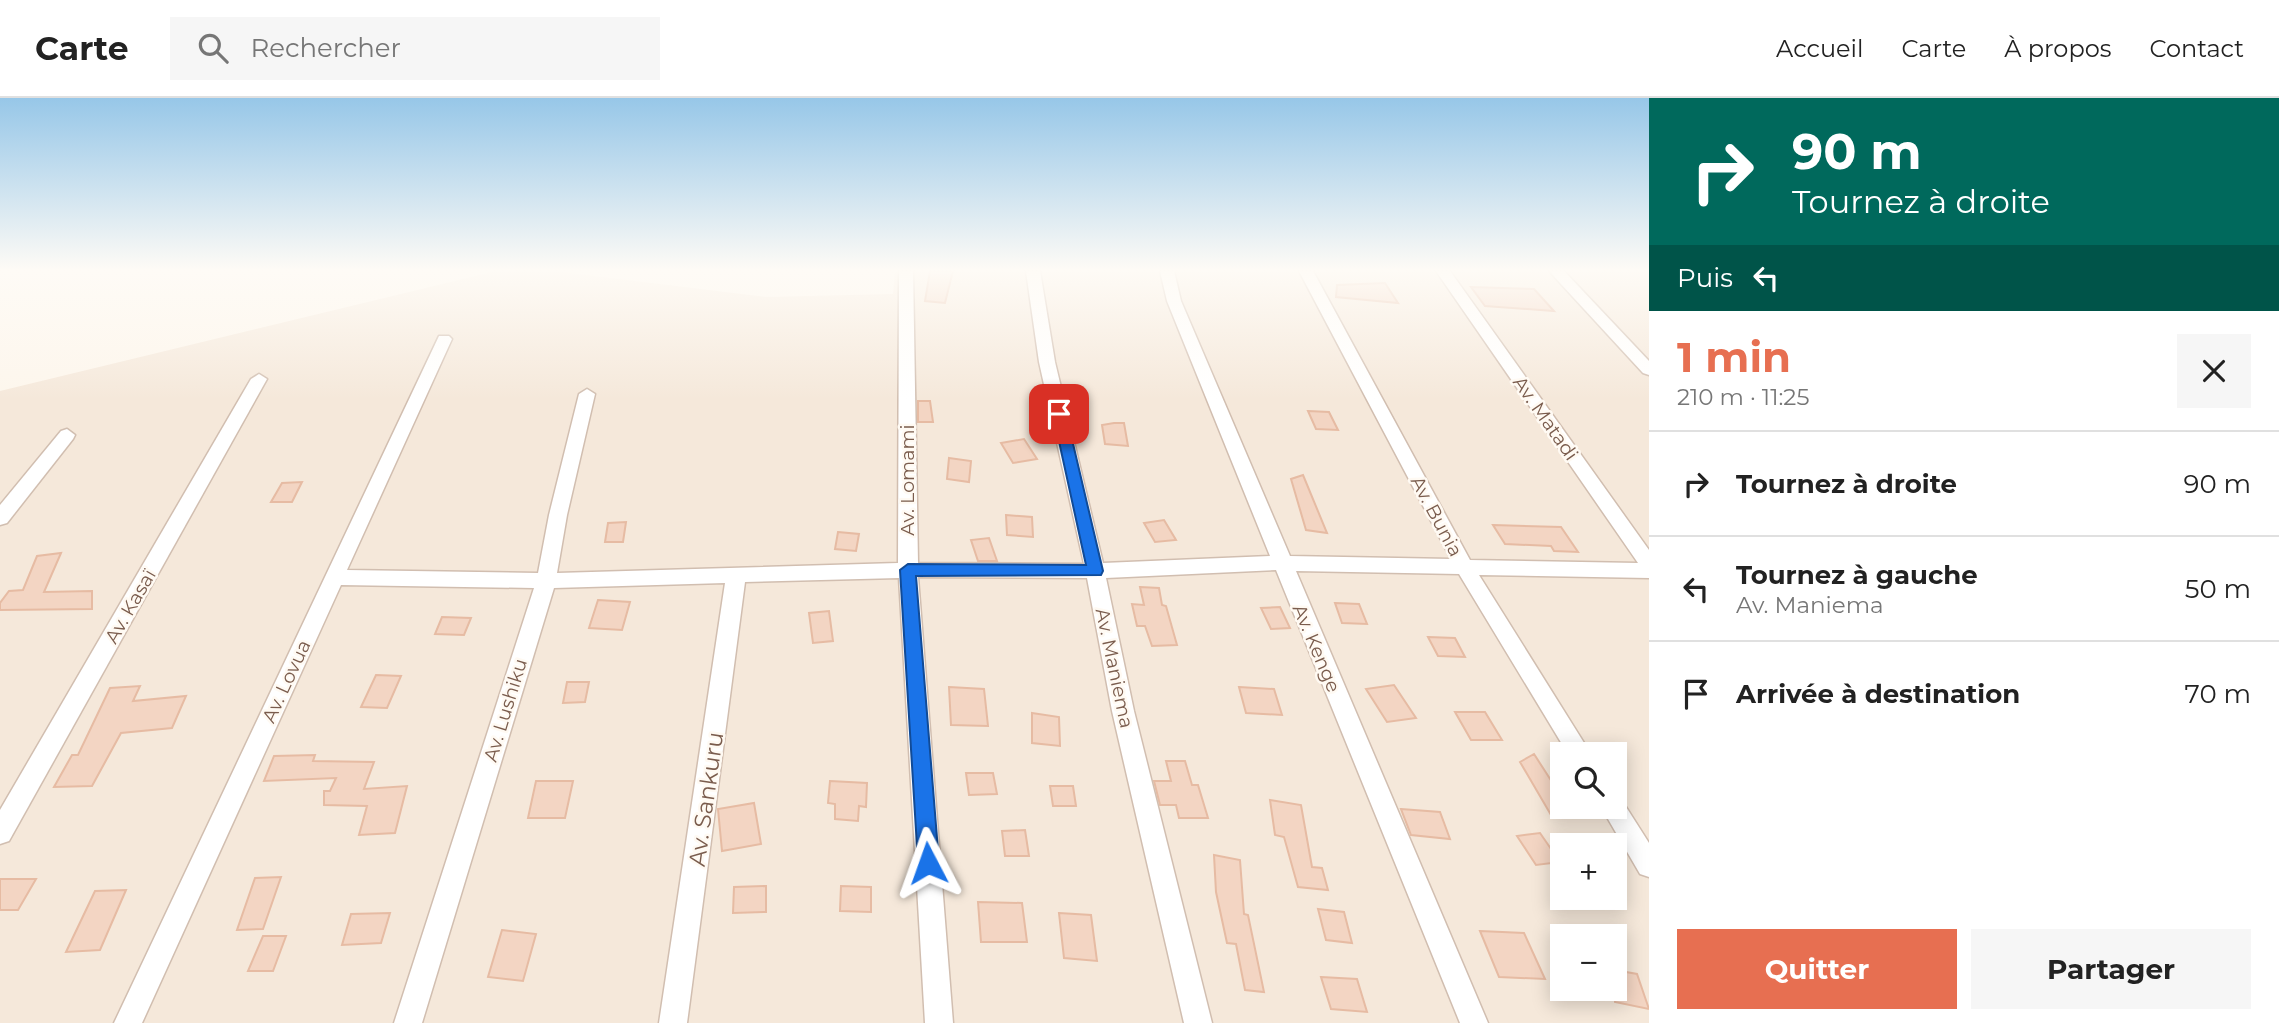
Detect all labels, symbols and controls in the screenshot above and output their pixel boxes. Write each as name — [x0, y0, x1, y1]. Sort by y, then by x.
search box — [170, 17, 660, 80]
text: Carte — [35, 28, 128, 68]
icon: search — [194, 29, 232, 67]
text: Rechercher — [250, 32, 401, 64]
text: Accueil — [1776, 34, 1863, 63]
text: Carte — [1901, 34, 1966, 63]
text: À propos — [2004, 34, 2111, 63]
text: Contact — [2149, 34, 2244, 63]
text: 90 m — [1792, 122, 1922, 181]
icon: right — [1677, 126, 1768, 217]
text: Tournez à droite — [1792, 182, 2050, 221]
icon: left — [1747, 259, 1785, 297]
text: Puis — [1677, 262, 1733, 294]
text: 1 min — [1677, 331, 1791, 383]
button: close — [2177, 334, 2251, 408]
street label: Av. Matadi — [1508, 372, 1583, 465]
text: 210 m · 11:25 — [1677, 383, 1809, 411]
pin — [1029, 384, 1089, 444]
icon: arrive — [1040, 395, 1078, 433]
street label: Av. Lomami — [896, 424, 919, 536]
icon: right — [1677, 465, 1715, 503]
text: Tournez à droite — [1736, 468, 1957, 500]
text: 90 m — [2184, 468, 2251, 500]
street label: Av. Bunia — [1406, 472, 1467, 561]
text: Tournez à gauche — [1736, 559, 1978, 591]
street label: Av. Kasaï — [100, 565, 161, 647]
icon: left — [1677, 570, 1715, 608]
text: 50 m — [2185, 573, 2251, 605]
text: Av. Maniema — [1736, 591, 1884, 619]
street label: Av. Kenge — [1288, 601, 1345, 696]
street label: Av. Maniema — [1091, 606, 1138, 730]
street label: Av. Lovua — [257, 636, 316, 726]
street label: Av. Lushiku — [479, 656, 532, 765]
icon: arrive — [1677, 675, 1715, 713]
text: Arrivée à destination — [1736, 678, 2020, 710]
text: 70 m — [2185, 678, 2251, 710]
street label: Av. Sankuru — [683, 730, 729, 868]
map controls — [1550, 742, 1627, 1001]
button: search — [1550, 742, 1627, 819]
position arrow — [891, 826, 965, 900]
button: + — [1550, 833, 1627, 910]
button: − — [1550, 924, 1627, 1001]
button: Quitter — [1677, 929, 1957, 1009]
button: Partager — [1971, 929, 2251, 1009]

